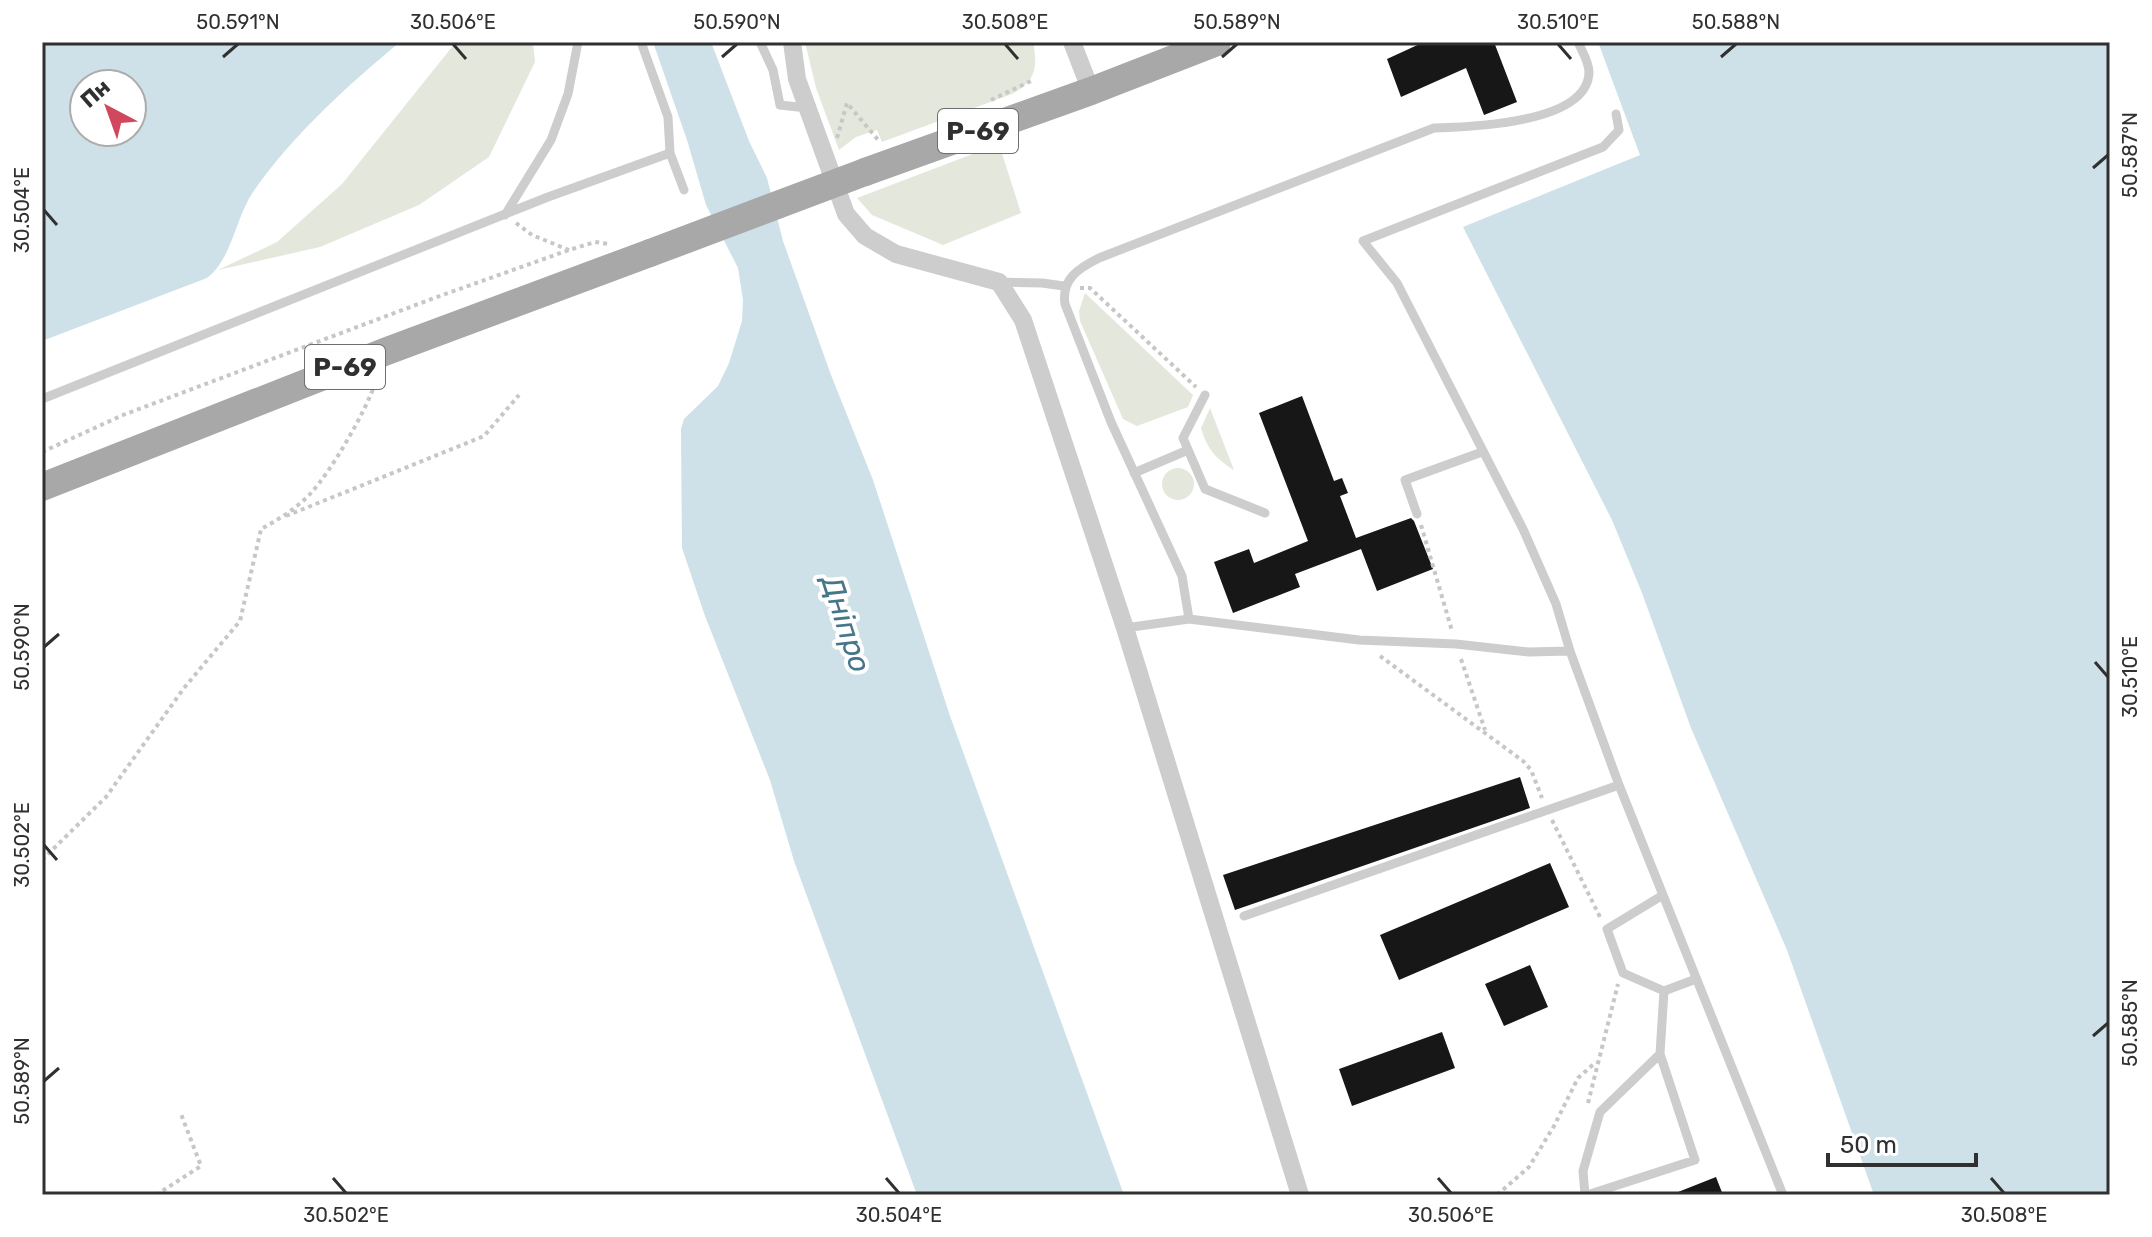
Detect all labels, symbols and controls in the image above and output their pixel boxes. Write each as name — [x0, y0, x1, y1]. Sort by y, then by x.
text: 50.591°N — [196, 10, 280, 34]
text: 30.506°E — [410, 10, 496, 34]
text: 50.590°N — [693, 10, 781, 34]
text: 30.508°E — [962, 10, 1048, 34]
text: 50.589°N — [1193, 10, 1281, 34]
text: 30.510°E — [1517, 10, 1599, 34]
text: 50.588°N — [1692, 10, 1780, 34]
north arrow — [68, 68, 148, 148]
text: Пн — [75, 73, 116, 113]
road number: Р-69 — [938, 109, 1018, 153]
text: 50.587°N — [2118, 112, 2142, 198]
text: 30.504°E — [10, 167, 34, 253]
road number: Р-69 — [305, 345, 385, 389]
water label: Дніпро — [813, 569, 879, 677]
text: 50.590°N — [10, 603, 34, 691]
text: 30.510°E — [2118, 636, 2142, 718]
text: 30.502°E — [10, 802, 34, 888]
text: 50.585°N — [2118, 979, 2142, 1067]
text: 50.589°N — [10, 1037, 34, 1125]
scale bar — [1828, 1117, 1976, 1167]
text: 50 m — [1840, 1131, 1897, 1159]
text: 30.502°E — [303, 1203, 389, 1227]
text: 30.504°E — [856, 1203, 942, 1227]
text: 30.506°E — [1408, 1203, 1494, 1227]
text: 30.508°E — [1961, 1203, 2047, 1227]

